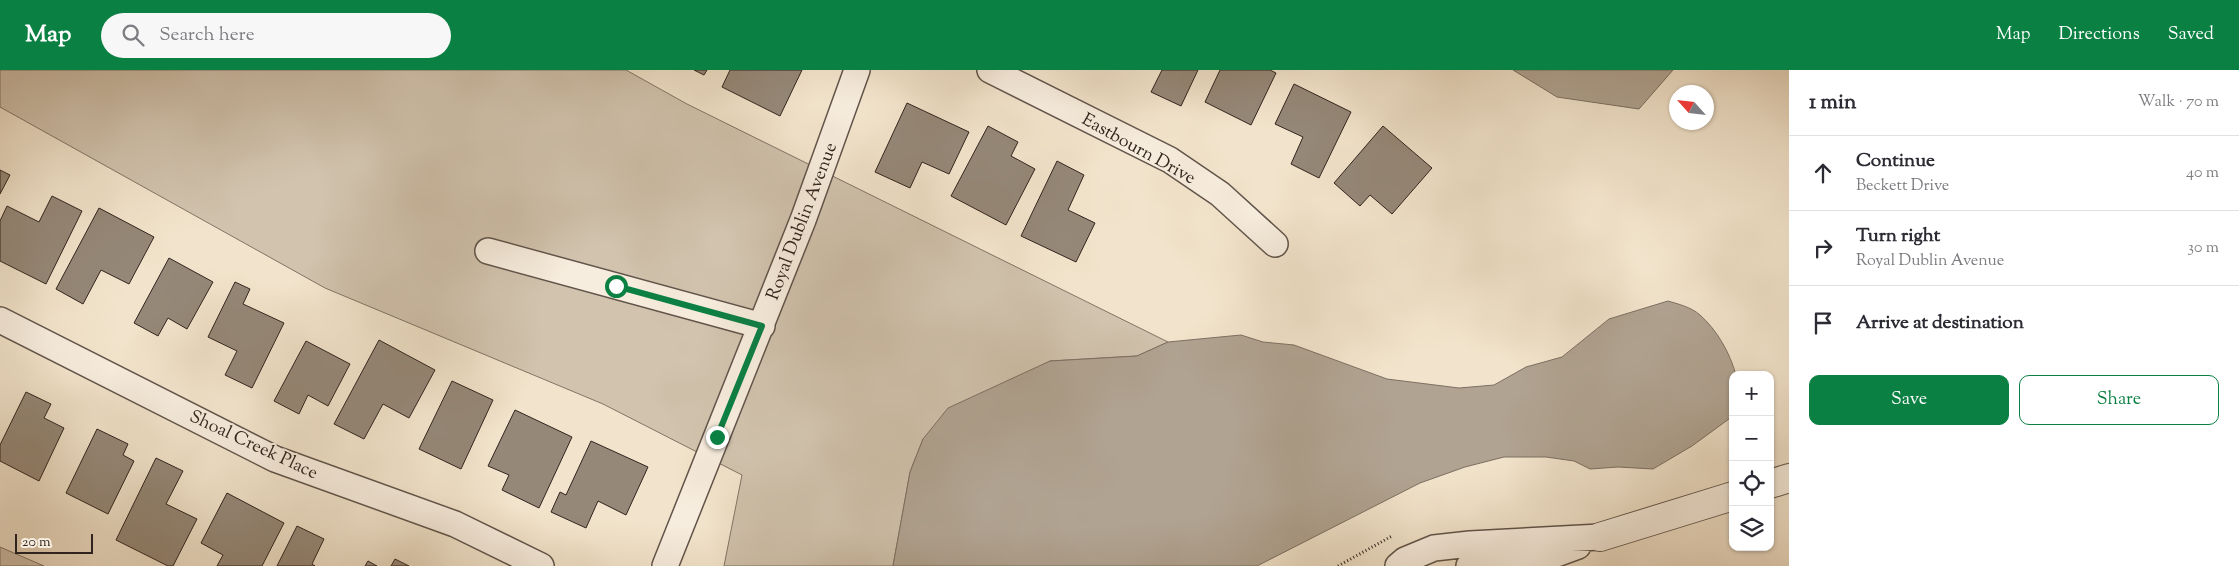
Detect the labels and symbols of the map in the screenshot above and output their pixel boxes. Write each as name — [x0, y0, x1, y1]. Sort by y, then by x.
north arrow — [1669, 85, 1714, 130]
street label: Eastbourn Drive — [1076, 108, 1200, 192]
street label: Royal Dublin Avenue — [761, 139, 845, 304]
route start — [605, 275, 628, 298]
street label: Shoal Creek Place — [185, 405, 322, 487]
route end — [706, 426, 729, 449]
scale bar — [15, 531, 92, 554]

